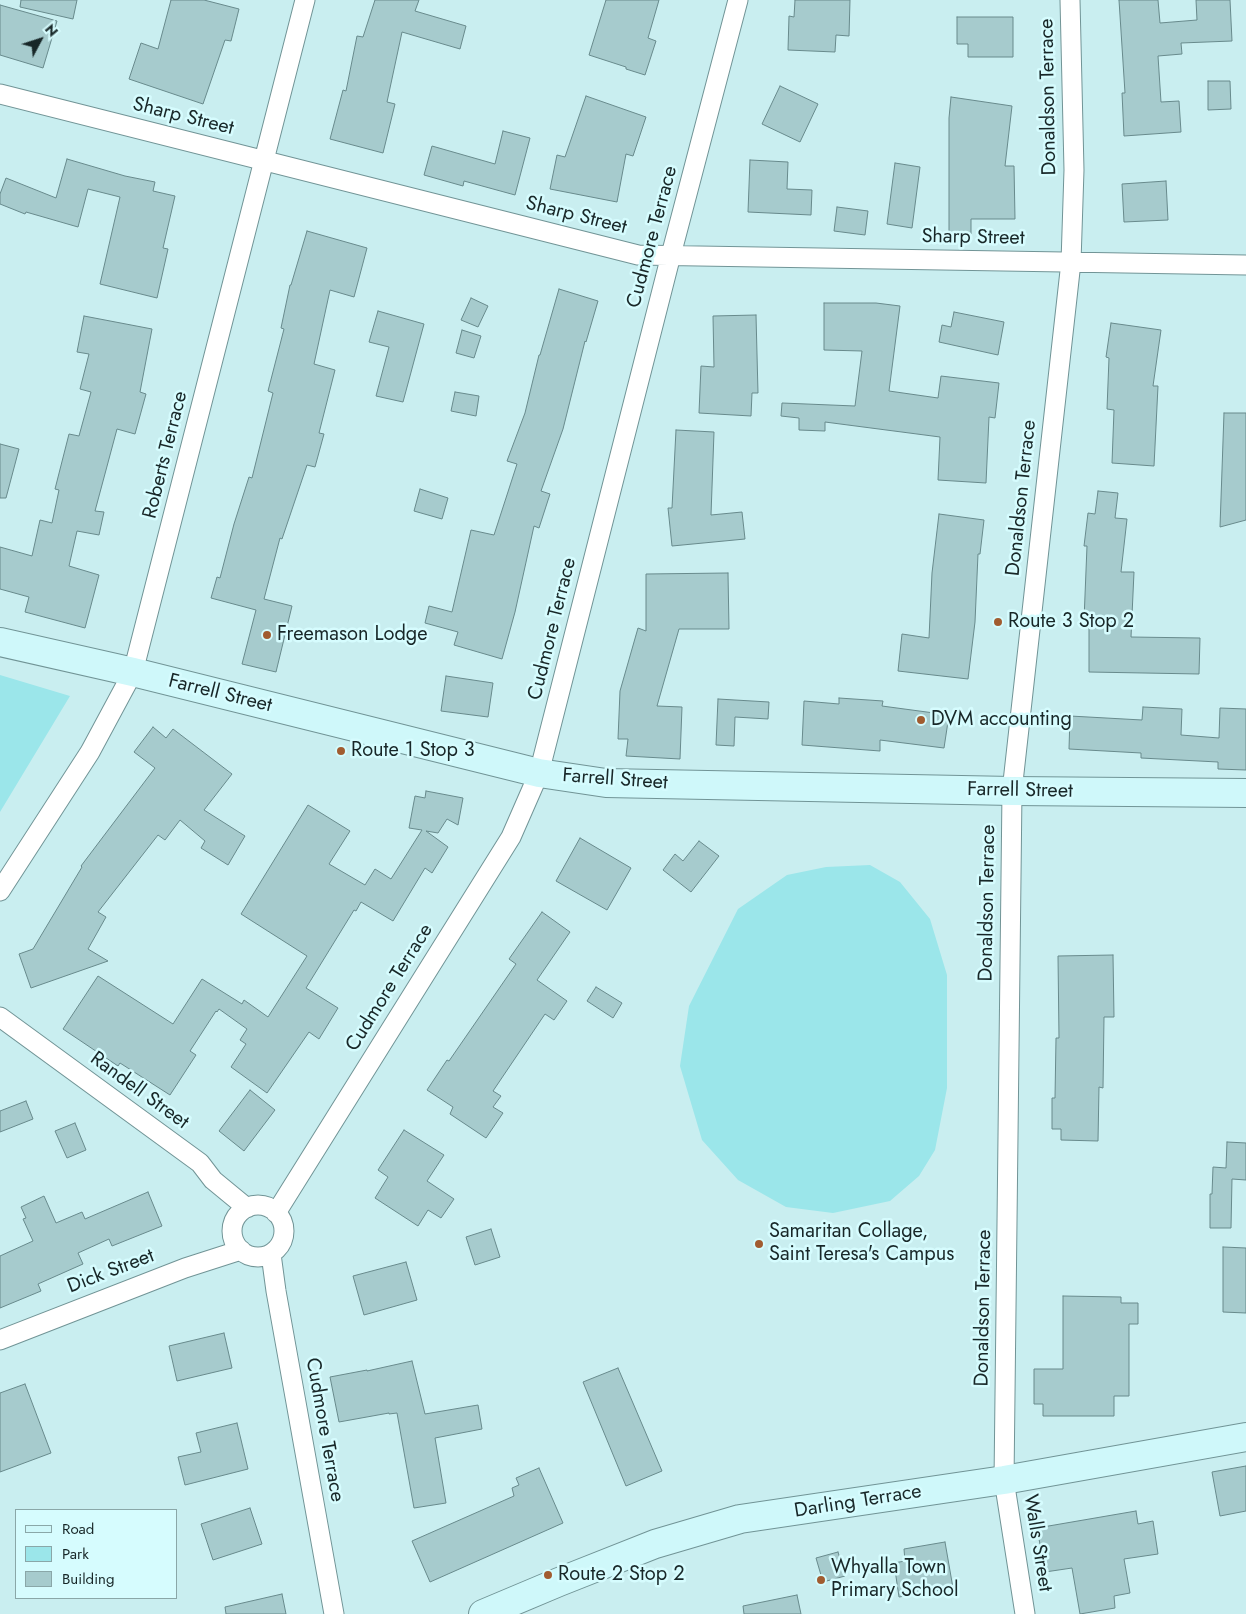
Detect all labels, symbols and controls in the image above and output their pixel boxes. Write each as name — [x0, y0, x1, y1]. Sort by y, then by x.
north arrow — [15, 15, 65, 65]
street label: Donaldson Terrace — [1036, 18, 1062, 176]
text: N — [40, 20, 63, 41]
street label: Sharp Street — [130, 93, 236, 141]
street label: Cudmore Terrace — [623, 163, 683, 311]
street label: Sharp Street — [523, 192, 629, 240]
street label: Sharp Street — [921, 225, 1025, 251]
street label: Roberts Terrace — [139, 389, 193, 521]
street label: Donaldson Terrace — [1002, 419, 1042, 577]
street label: Cudmore Terrace — [524, 555, 582, 703]
place label: Route 3 Stop 2 — [1008, 610, 1134, 634]
marker: Route 3 Stop 2 — [992, 616, 1004, 628]
place label: Freemason Lodge — [277, 623, 427, 647]
marker: Freemason Lodge — [261, 629, 273, 641]
street label: Farrell Street — [166, 670, 274, 718]
place label: DVM accounting — [931, 708, 1072, 732]
marker: DVM accounting — [915, 714, 927, 726]
place label: Route 1 Stop 3 — [351, 739, 475, 763]
marker: Route 1 Stop 3 — [335, 745, 347, 757]
street label: Farrell Street — [561, 764, 669, 796]
street label: Farrell Street — [967, 778, 1073, 804]
street label: Donaldson Terrace — [975, 824, 1001, 982]
street label: Cudmore Terrace — [341, 920, 439, 1056]
street label: Randell Street — [85, 1047, 193, 1135]
place label: Samaritan Collage, Saint Teresa's Campus — [769, 1220, 954, 1267]
street label: Donaldson Terrace — [971, 1229, 997, 1387]
marker: Samaritan Collage, Saint Teresa's Campus — [753, 1238, 765, 1250]
street label: Dick Street — [64, 1245, 158, 1299]
street label: Cudmore Terrace — [300, 1356, 348, 1504]
street label: Darling Terrace — [793, 1480, 923, 1524]
street label: Walls Street — [1017, 1493, 1057, 1593]
legend — [15, 1509, 178, 1599]
text: Road — [62, 1518, 94, 1540]
text: Park — [62, 1543, 89, 1565]
place label: Whyalla Town Primary School — [831, 1556, 959, 1603]
place label: Route 2 Stop 2 — [558, 1563, 685, 1587]
text: Building — [62, 1568, 114, 1590]
marker: Route 2 Stop 2 — [542, 1569, 554, 1581]
marker: Whyalla Town Primary School — [815, 1574, 827, 1586]

